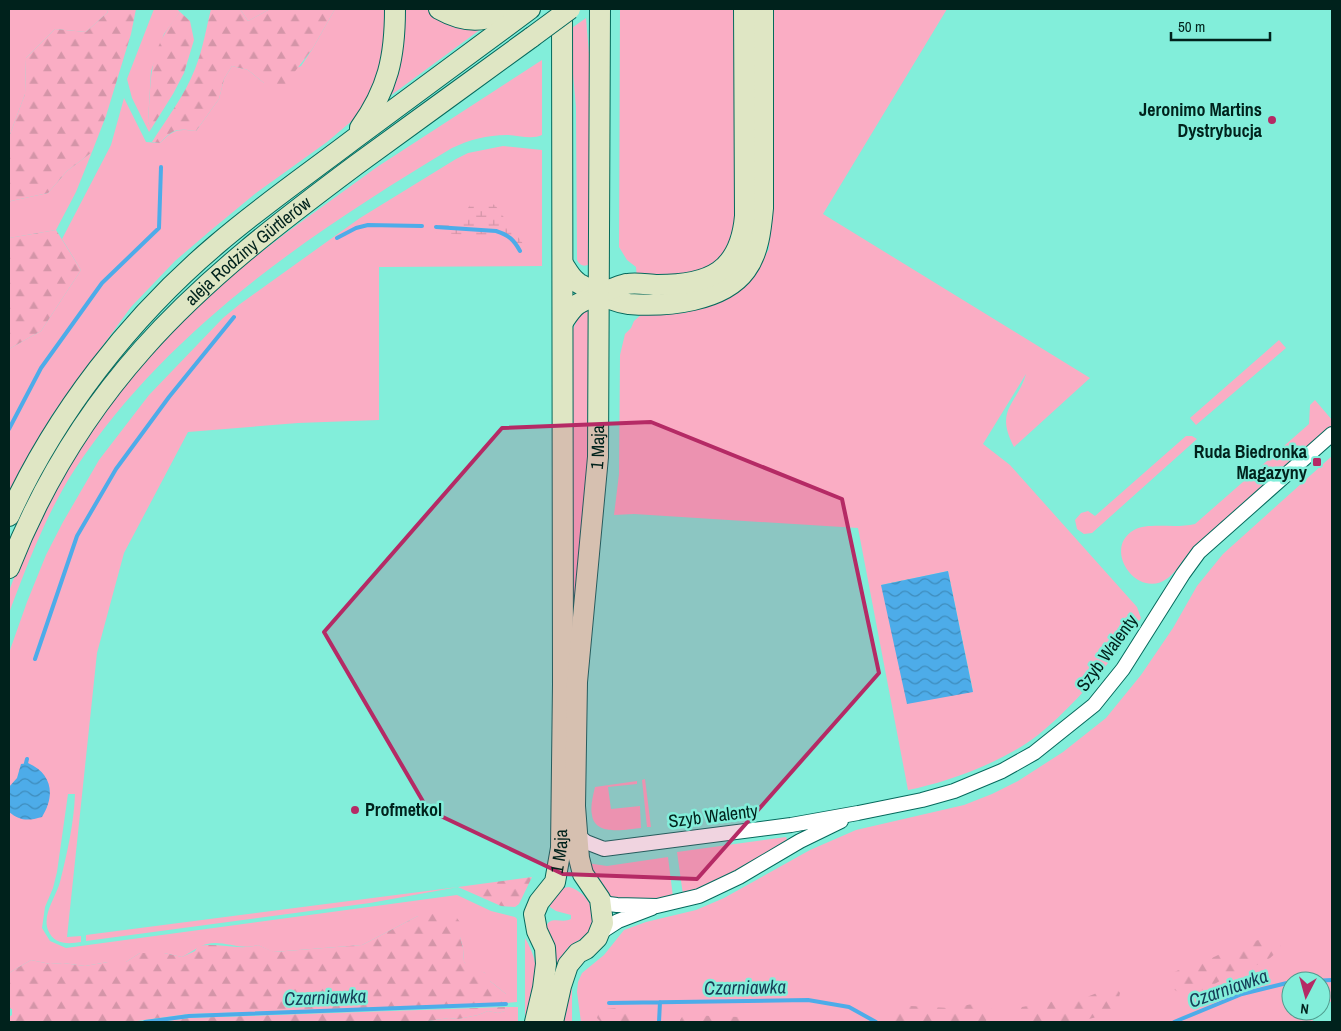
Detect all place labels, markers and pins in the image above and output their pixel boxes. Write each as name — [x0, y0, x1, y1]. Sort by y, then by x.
place label: Jeronimo Martins Dystrybucja — [1139, 97, 1263, 143]
marker: Jeronimo Martins Dystrybucja — [1266, 114, 1278, 126]
place label: Ruda Biedronka Magazyny — [1194, 439, 1308, 485]
marker: Ruda Biedronka Magazyny — [1311, 456, 1323, 468]
place label: Profmetkol — [365, 797, 442, 822]
marker: Profmetkol — [349, 804, 361, 816]

